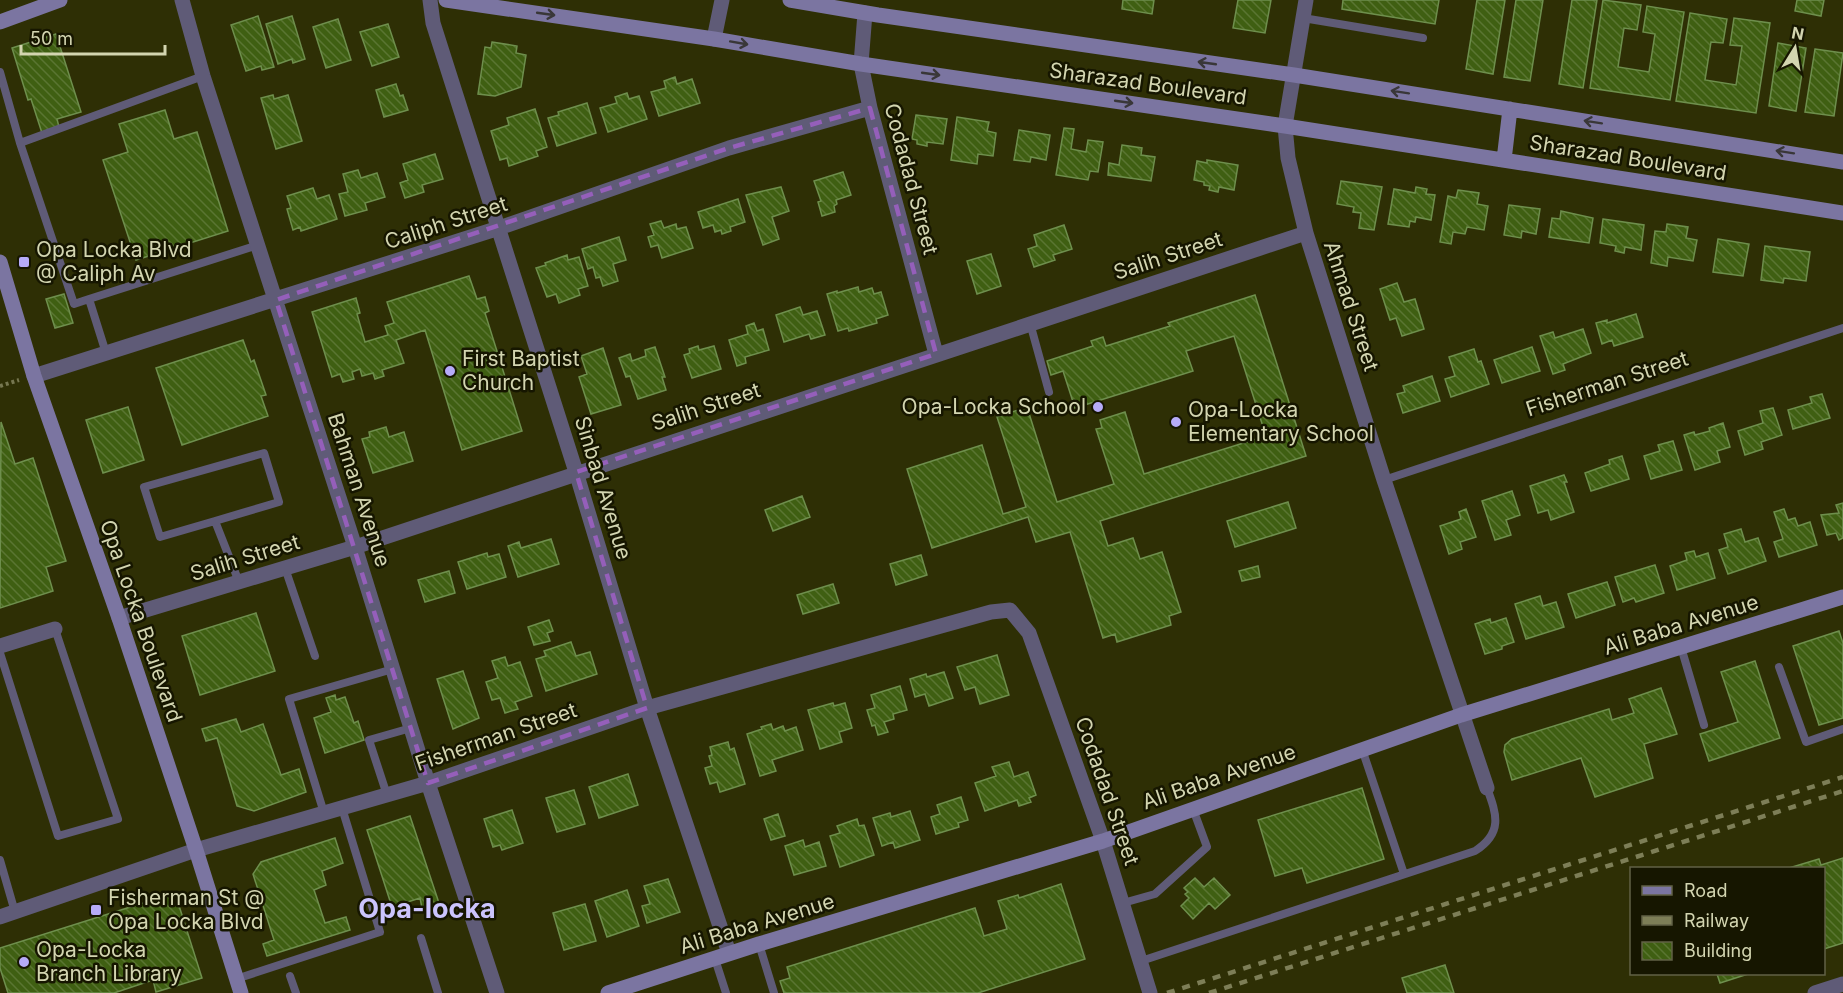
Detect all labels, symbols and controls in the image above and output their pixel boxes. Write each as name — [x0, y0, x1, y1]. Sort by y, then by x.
one-way arrow — [535, 9, 555, 20]
scale bar — [21, 18, 165, 56]
north arrow — [1765, 18, 1825, 78]
text: N — [1790, 22, 1806, 44]
text: 50 m — [30, 28, 73, 49]
one-way arrow — [728, 38, 748, 49]
street label: Sharazad Boulevard — [1048, 57, 1248, 110]
one-way arrow — [1198, 57, 1218, 68]
one-way arrow — [921, 68, 941, 79]
one-way arrow — [1391, 86, 1410, 97]
one-way arrow — [1114, 96, 1133, 107]
street label: Codadad Street — [879, 101, 944, 257]
one-way arrow — [1583, 117, 1603, 128]
street label: Sharazad Boulevard — [1528, 130, 1728, 185]
one-way arrow — [1776, 147, 1796, 158]
street label: Caliph Street — [381, 191, 511, 254]
street label: Salih Street — [1110, 226, 1226, 285]
place label: Opa Locka Blvd @ Caliph Av — [36, 237, 192, 286]
street label: Ahmad Street — [1319, 238, 1384, 374]
marker: Opa Locka Blvd @ Caliph Av — [17, 255, 31, 269]
street label: Fisherman Street — [1523, 345, 1691, 422]
place label: First Baptist Church — [462, 346, 580, 395]
marker: First Baptist Church — [443, 364, 457, 378]
street label: Salih Street — [648, 377, 764, 436]
place label: Opa-Locka School — [902, 394, 1086, 419]
place label: Opa-Locka Elementary School — [1188, 397, 1374, 446]
marker: Opa-Locka School — [1091, 400, 1105, 414]
street label: Bahman Avenue — [323, 410, 396, 570]
street label: Sinbad Avenue — [570, 413, 637, 562]
marker: Opa-Locka Elementary School — [1169, 415, 1183, 429]
street label: Opa Locka Boulevard — [95, 516, 188, 725]
street label: Salih Street — [187, 529, 303, 586]
street label: Ali Baba Avenue — [1600, 589, 1761, 660]
street label: Fisherman Street — [412, 697, 580, 776]
street label: Codadad Street — [1070, 713, 1145, 868]
street label: Ali Baba Avenue — [1139, 739, 1299, 814]
legend — [1630, 867, 1825, 975]
text: Road — [1684, 880, 1727, 901]
place label: Fisherman St @ Opa Locka Blvd — [108, 885, 265, 934]
street label: Ali Baba Avenue — [676, 888, 837, 959]
district label: Opa-locka — [358, 892, 496, 925]
marker: Fisherman St @ Opa Locka Blvd — [89, 903, 103, 917]
text: Railway — [1684, 910, 1749, 931]
place label: Opa-Locka Branch Library — [36, 937, 182, 986]
text: Building — [1684, 940, 1752, 961]
marker: Opa-Locka Branch Library — [17, 955, 31, 969]

